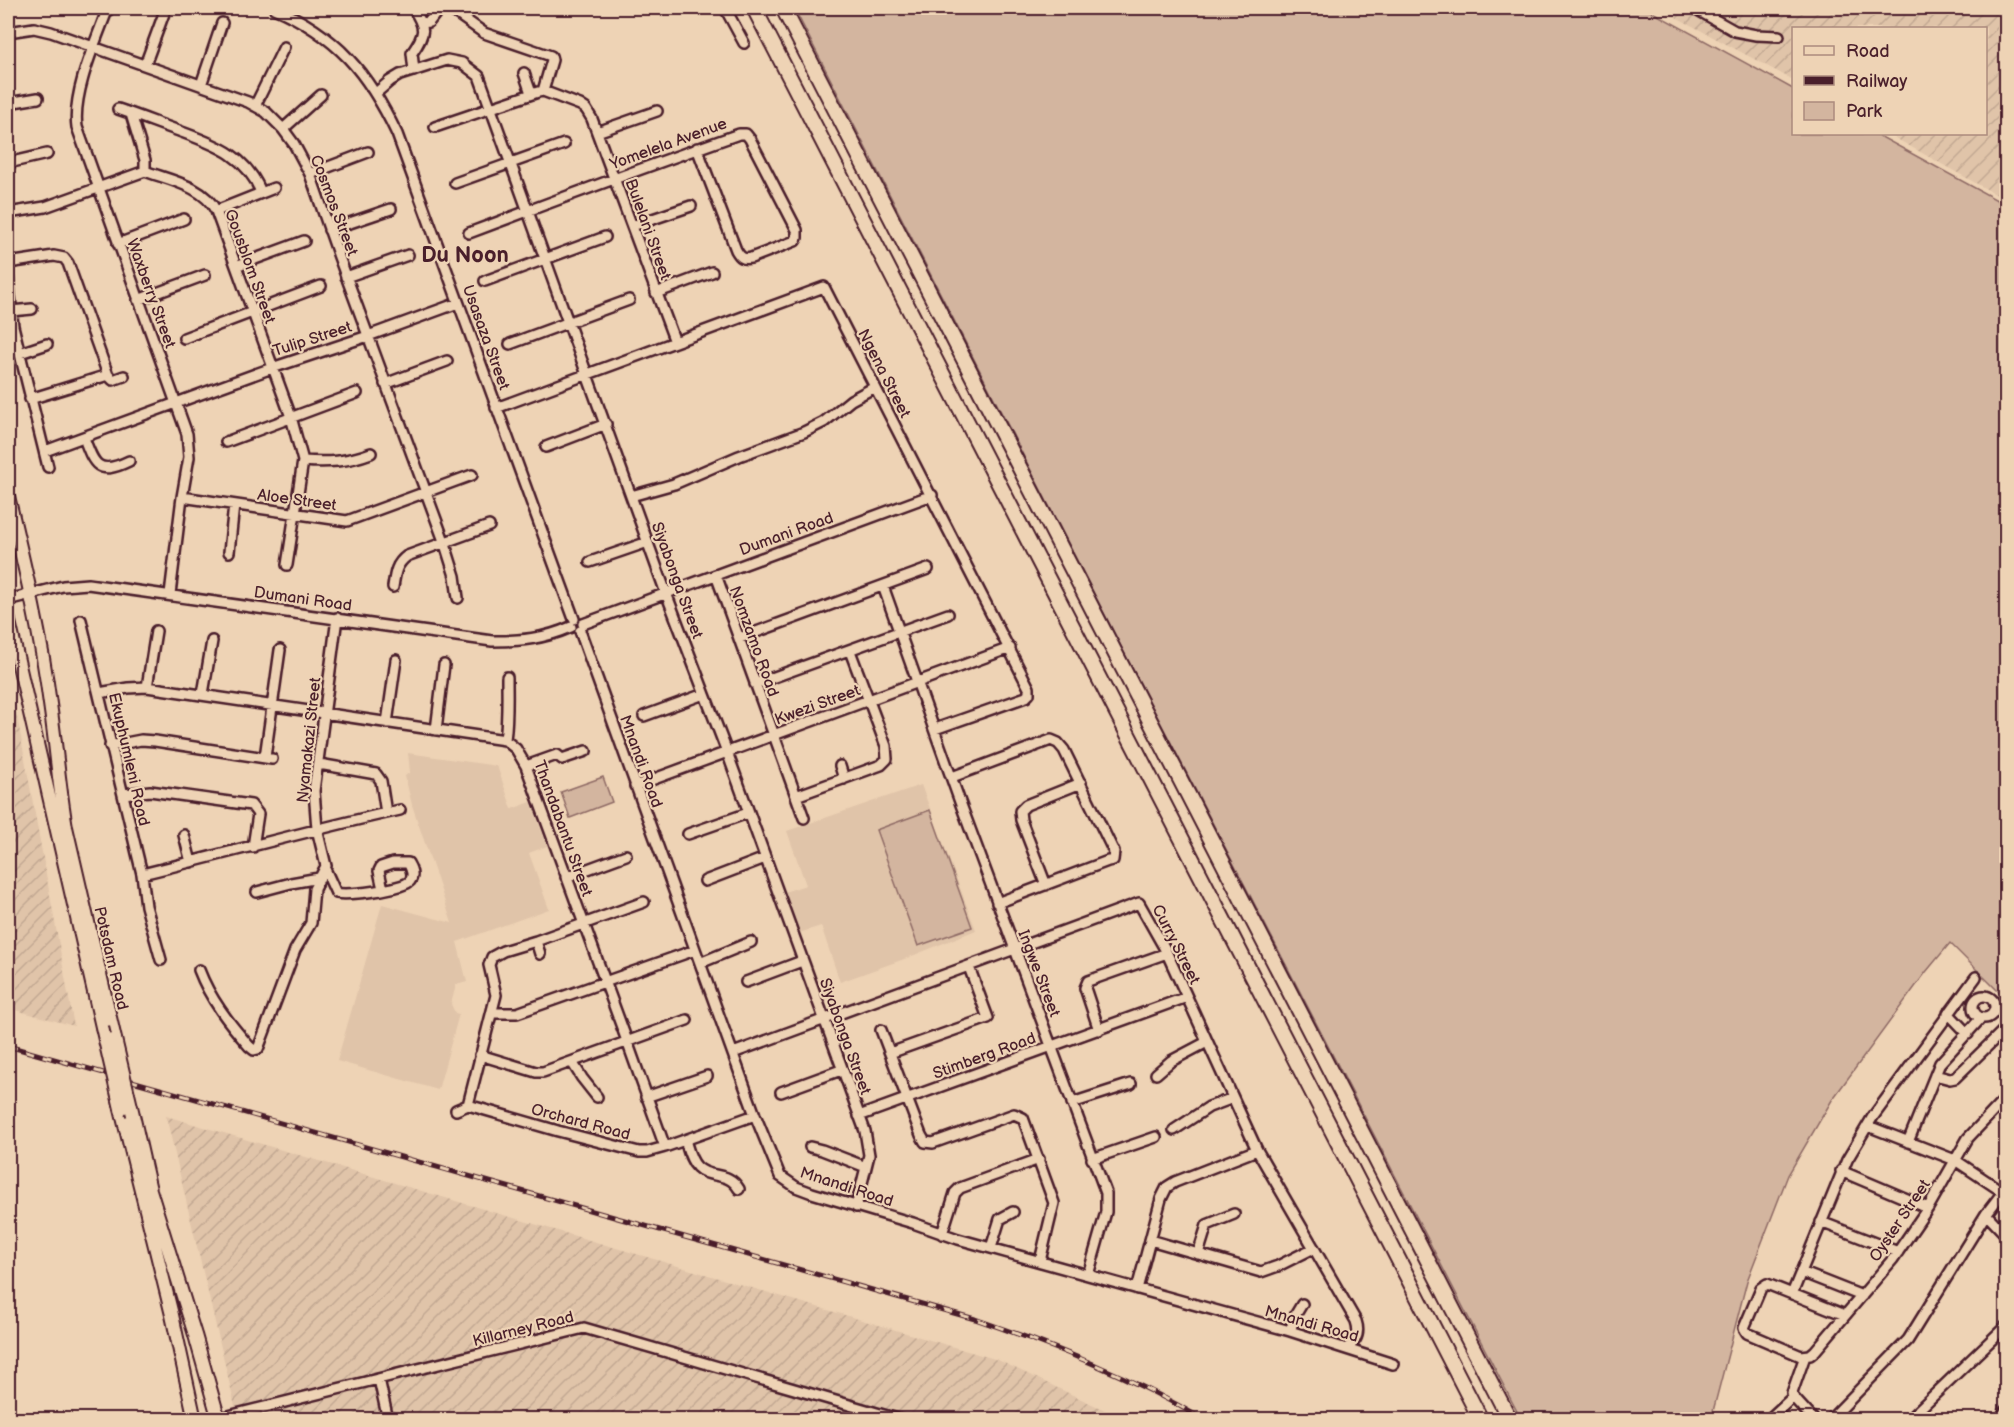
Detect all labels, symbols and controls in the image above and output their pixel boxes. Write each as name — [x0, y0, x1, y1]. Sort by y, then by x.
legend — [1792, 27, 1987, 135]
text: Road — [1846, 41, 1890, 62]
text: Railway — [1846, 71, 1908, 92]
text: Park — [1846, 101, 1882, 122]
street label: Yomelela Avenue — [606, 114, 730, 175]
street label: Cosmos Street — [306, 152, 362, 259]
street label: Bulelani Street — [621, 176, 675, 283]
street label: Gousblom Street — [220, 207, 279, 326]
street label: Waxberry Street — [122, 236, 179, 351]
district label: Du Noon — [421, 242, 509, 269]
street label: Usasaza Street — [458, 283, 513, 393]
street label: Tulip Street — [271, 318, 354, 361]
street label: Ngena Street — [853, 326, 914, 421]
street label: Aloe Street — [256, 486, 338, 515]
street label: Dumani Road — [737, 509, 836, 560]
street label: Siyabonga Street — [647, 520, 707, 641]
street label: Dumani Road — [253, 583, 353, 616]
street label: Nomzamo Road — [725, 584, 782, 699]
street label: Nyamakazi Street — [293, 676, 326, 804]
street label: Kwezi Street — [772, 681, 863, 730]
street label: Ekuphumleni Road — [104, 691, 153, 828]
street label: Mnandi Road — [615, 713, 666, 810]
street label: Thandabantu Street — [529, 758, 596, 899]
street label: Curry Street — [1147, 902, 1204, 988]
street label: Potsdam Road — [89, 905, 132, 1012]
street label: Ingwe Street — [1013, 928, 1064, 1020]
street label: Siyabonga Street — [815, 976, 875, 1097]
street label: Stimberg Road — [931, 1029, 1038, 1084]
street label: Orchard Road — [529, 1100, 632, 1145]
street label: Mnandi Road — [798, 1163, 896, 1211]
street label: Oyster Street — [1866, 1176, 1935, 1265]
street label: Mnandi Road — [1262, 1302, 1361, 1347]
street label: Killarney Road — [471, 1308, 576, 1351]

